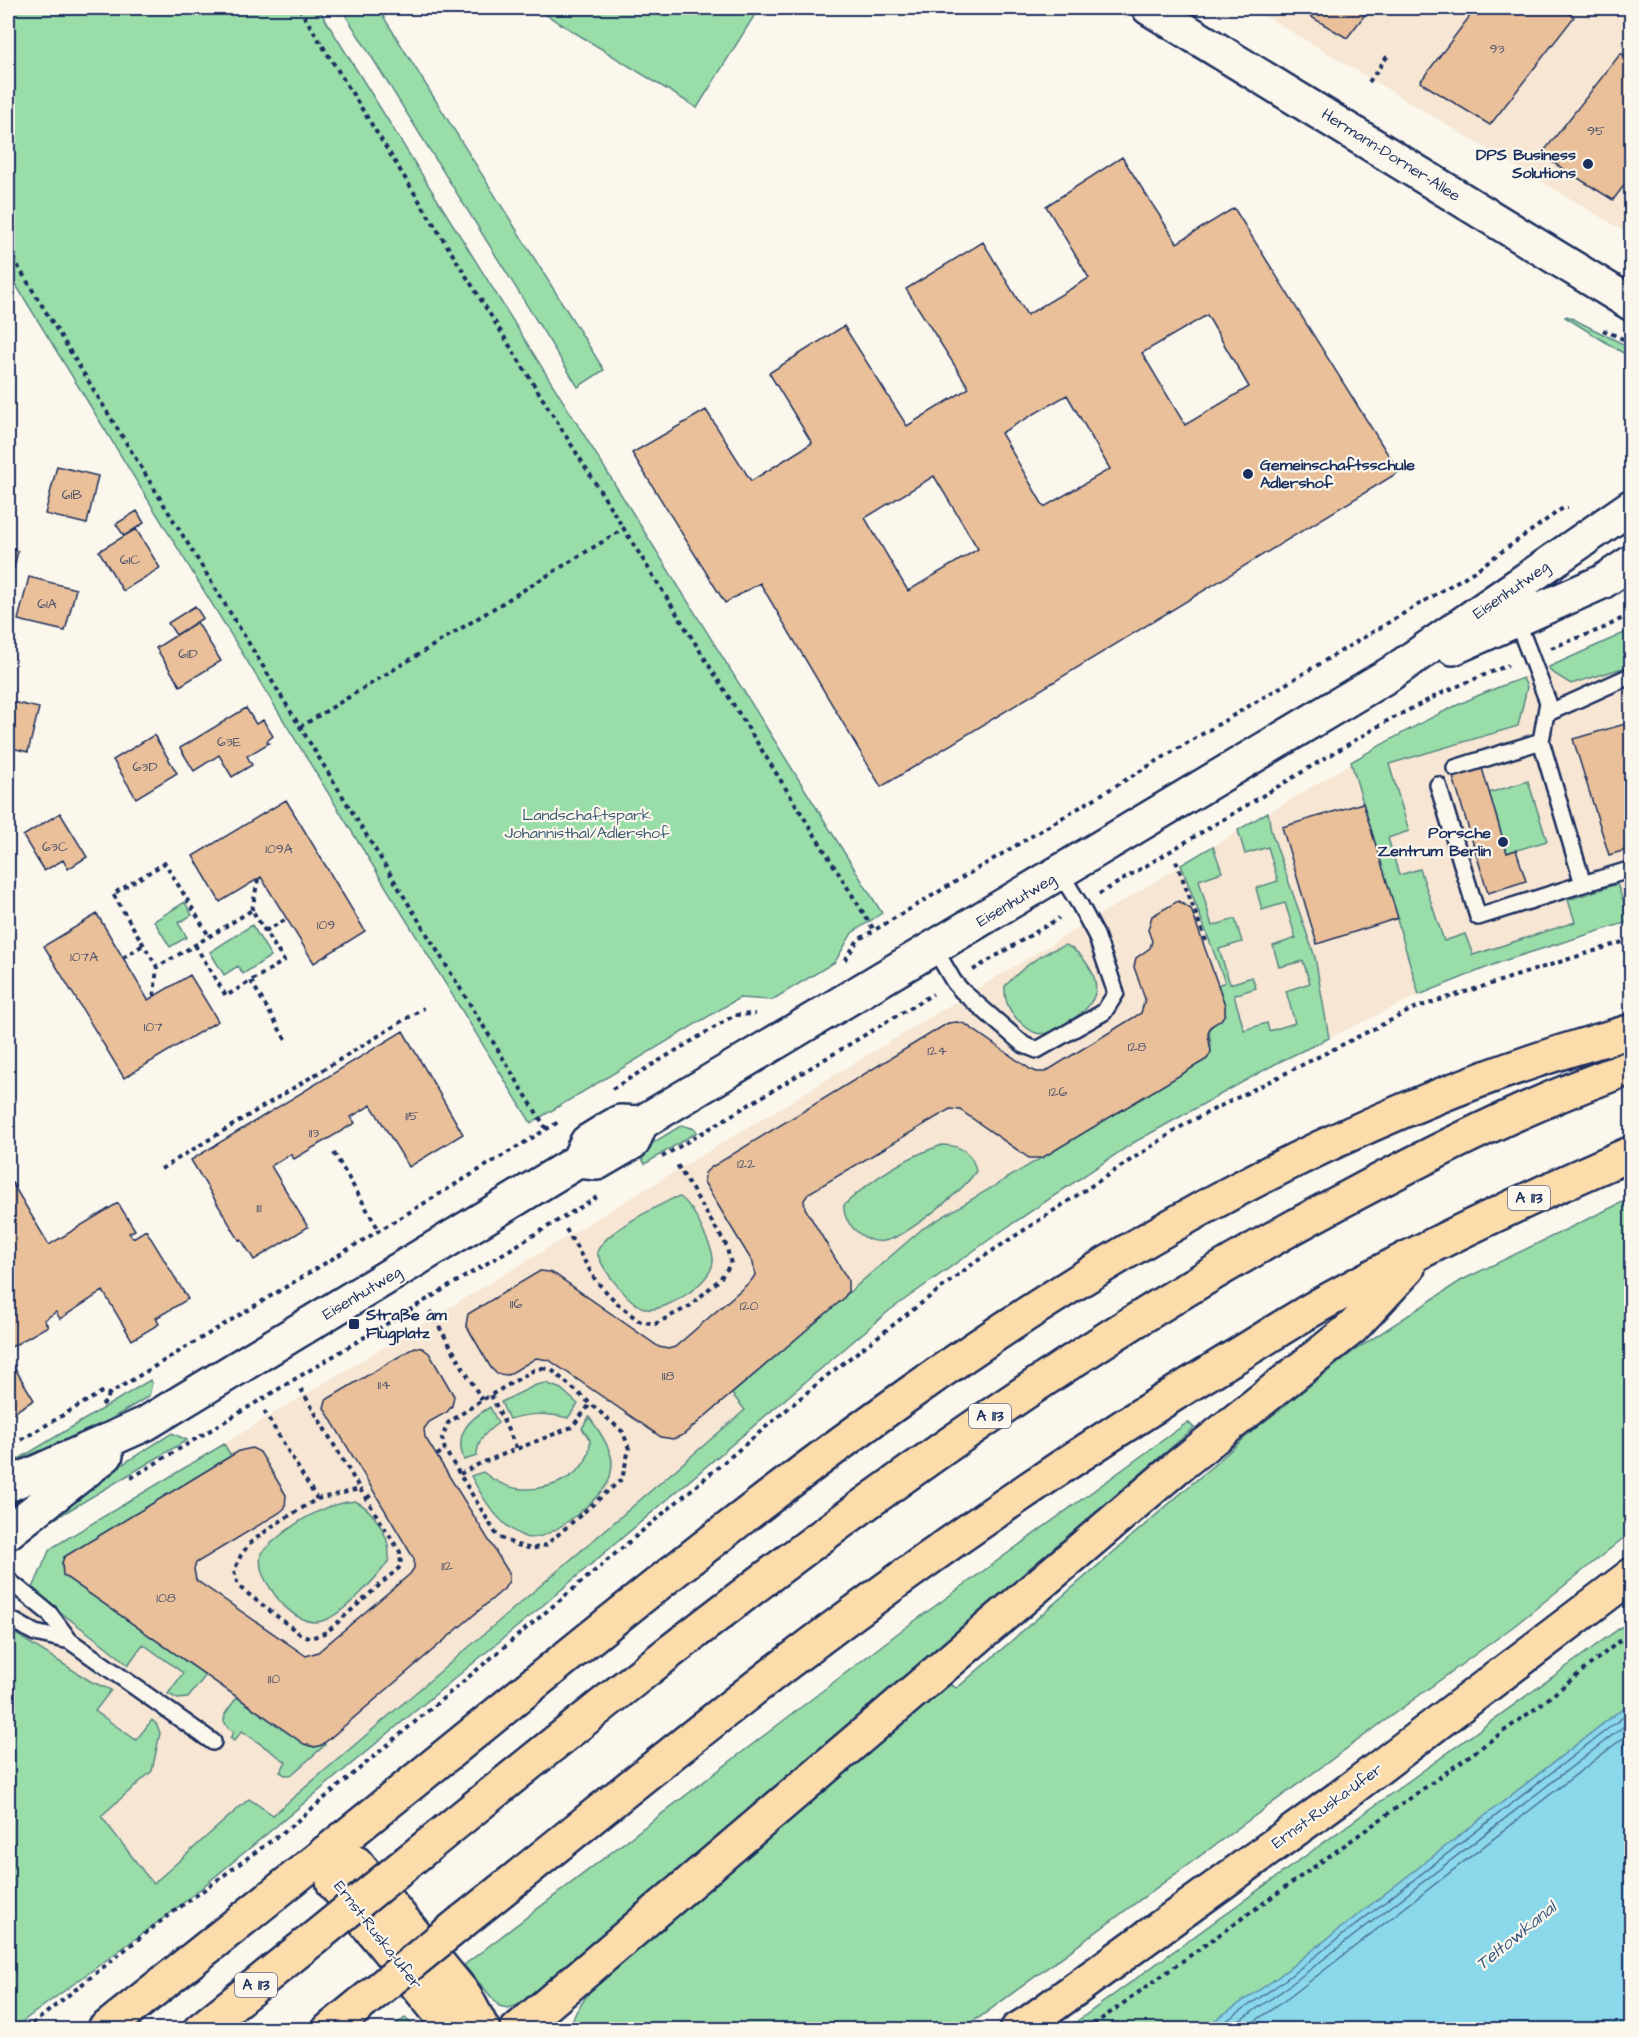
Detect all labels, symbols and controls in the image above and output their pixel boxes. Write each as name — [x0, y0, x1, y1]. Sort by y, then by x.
house number: 93 — [1489, 39, 1505, 59]
street label: Hermann-Dorner-Allee — [1317, 103, 1465, 207]
house number: 95 — [1587, 121, 1605, 141]
place label: DPS Business Solutions — [1476, 144, 1576, 184]
marker: DPS Business Solutions — [1581, 157, 1595, 171]
place label: Gemeinschaftsschule Adlershof — [1260, 454, 1415, 494]
marker: Gemeinschaftsschule Adlershof — [1241, 467, 1255, 481]
house number: 61B — [62, 485, 82, 505]
house number: 61C — [120, 550, 140, 570]
street label: Eisenhutweg — [1468, 555, 1554, 625]
house number: 61A — [37, 594, 57, 614]
house number: 61D — [178, 644, 198, 664]
house number: 63E — [217, 732, 242, 752]
house number: 63D — [133, 757, 157, 777]
park label: Landschaftspark Johannisthal/Adlershof — [504, 804, 670, 844]
place label: Porsche Zentrum Berlin — [1378, 822, 1491, 862]
marker: Porsche Zentrum Berlin — [1496, 835, 1510, 849]
house number: 63C — [42, 837, 68, 857]
house number: 109A — [265, 839, 293, 859]
street label: Eisenhutweg — [972, 868, 1060, 933]
house number: 109 — [317, 915, 335, 935]
house number: 107A — [70, 947, 98, 967]
house number: 107 — [143, 1017, 163, 1037]
house number: 128 — [1128, 1037, 1146, 1057]
house number: 124 — [927, 1041, 947, 1061]
house number: 126 — [1049, 1082, 1068, 1102]
house number: 115 — [405, 1106, 419, 1126]
house number: 113 — [309, 1123, 319, 1143]
house number: 122 — [737, 1154, 755, 1174]
road number: A 113 — [1508, 1186, 1550, 1210]
house number: 111 — [256, 1198, 262, 1218]
street label: Eisenhutweg — [318, 1261, 406, 1326]
house number: 116 — [510, 1294, 522, 1314]
house number: 120 — [740, 1296, 758, 1316]
place label: Straße am Flugplatz — [365, 1304, 447, 1346]
marker: Straße am Flugplatz — [347, 1317, 361, 1331]
house number: 118 — [662, 1366, 674, 1386]
house number: 114 — [377, 1375, 391, 1395]
road number: A 113 — [969, 1404, 1011, 1428]
house number: 112 — [441, 1556, 453, 1576]
house number: 108 — [156, 1588, 176, 1608]
house number: 110 — [268, 1669, 280, 1689]
street label: Ernst-Ruska-Ufer — [1267, 1758, 1387, 1854]
street label: Ernst-Ruska-Ufer — [329, 1876, 427, 1994]
water label: Teltowkanal — [1470, 1894, 1563, 1976]
road number: A 113 — [235, 1973, 277, 1997]

